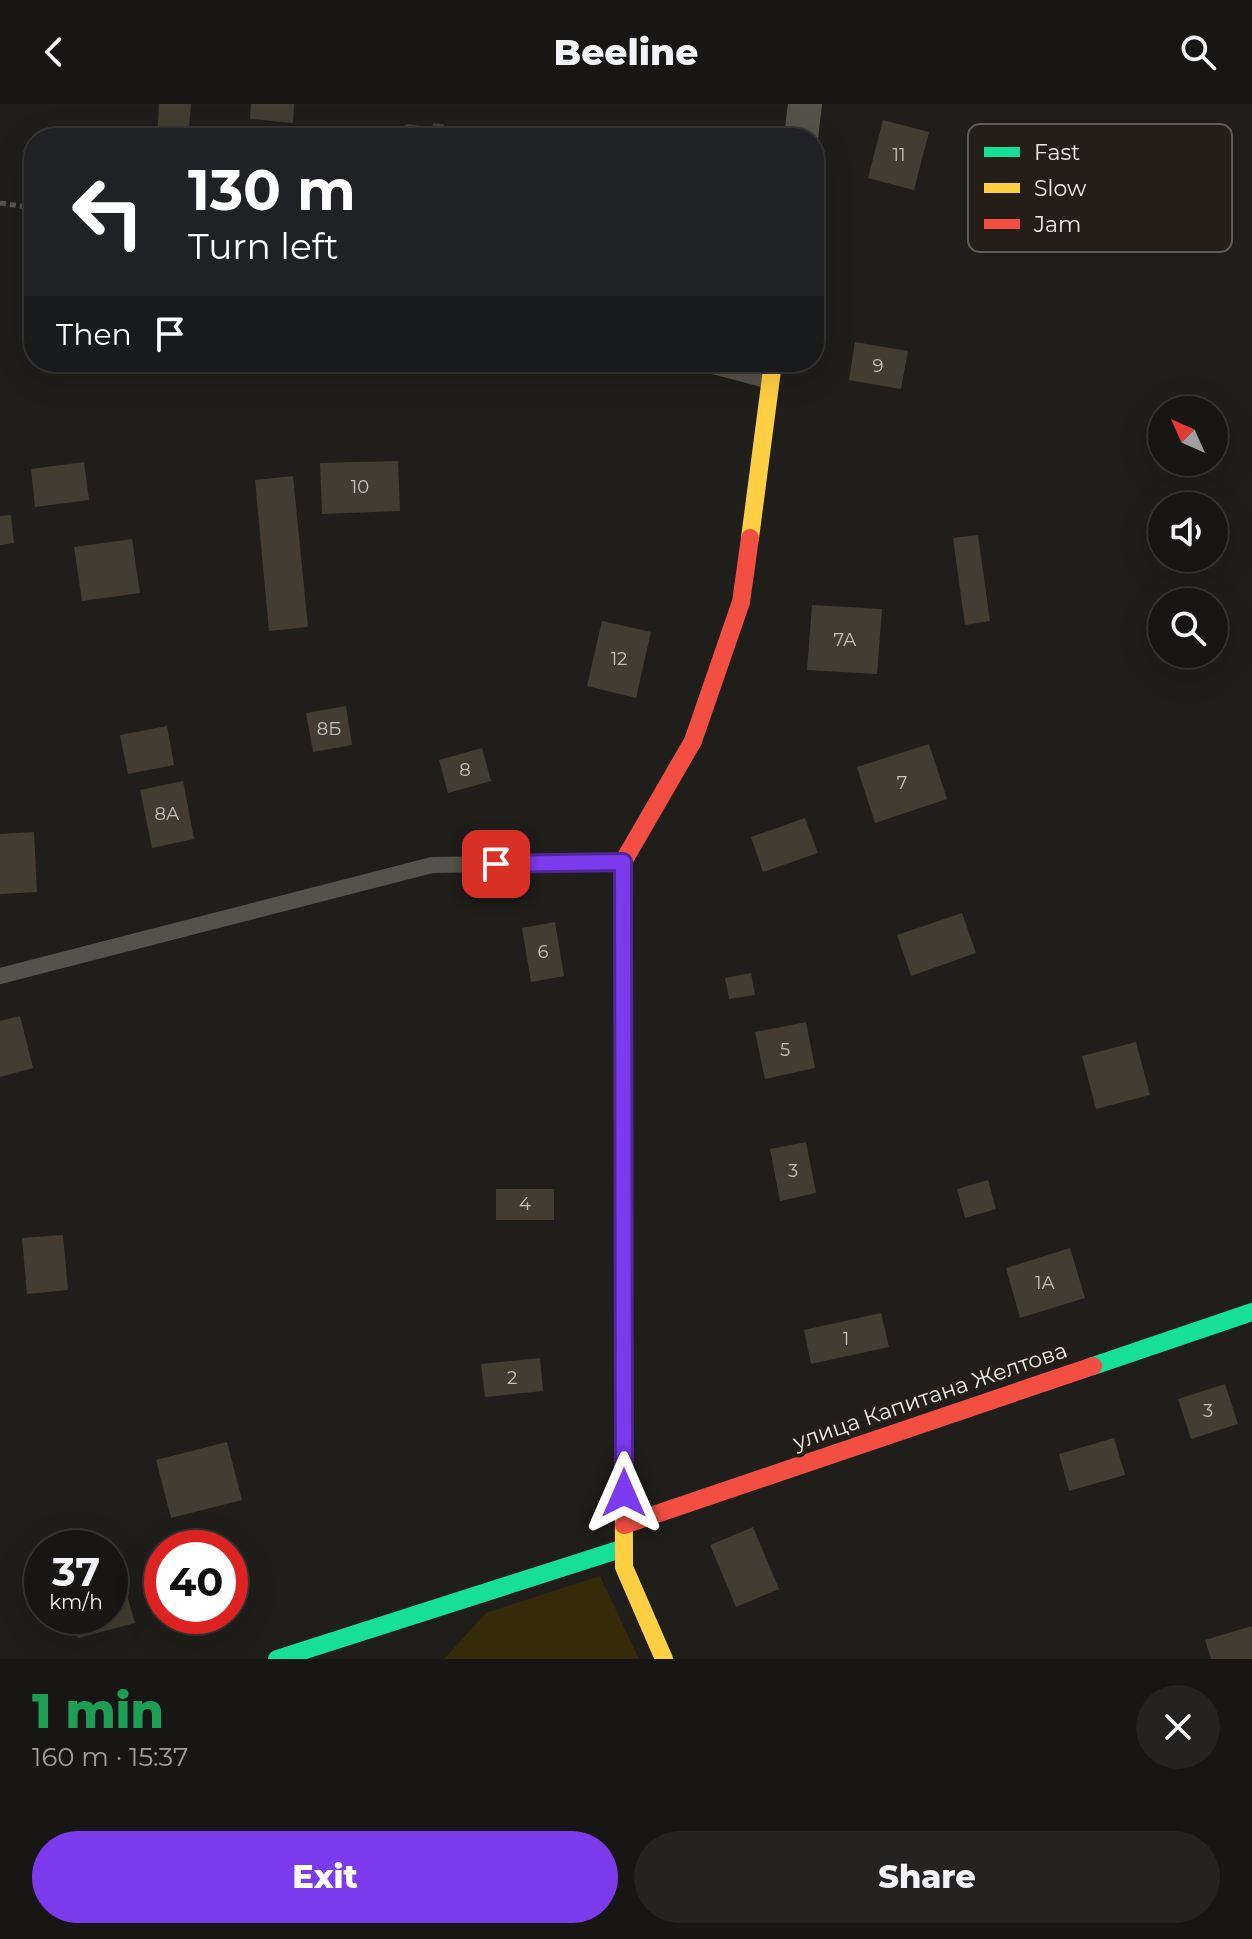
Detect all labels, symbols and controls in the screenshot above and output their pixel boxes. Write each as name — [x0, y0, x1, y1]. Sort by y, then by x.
icon: back — [32, 30, 76, 74]
text: Beeline — [554, 30, 698, 74]
icon: search — [1176, 30, 1220, 74]
legend — [968, 124, 1232, 252]
text: Fast — [1034, 139, 1080, 166]
house number: 11 — [893, 144, 906, 166]
text: 130 m — [188, 156, 356, 224]
icon: left — [56, 160, 160, 264]
text: Slow — [1034, 175, 1087, 202]
text: Jam — [1033, 211, 1081, 238]
text: Turn left — [188, 224, 339, 268]
icon: arrive — [148, 312, 192, 356]
text: Then — [56, 316, 132, 353]
house number: 9 — [873, 355, 884, 377]
north arrow — [1148, 396, 1228, 476]
map controls — [1148, 396, 1228, 668]
house number: 10 — [351, 476, 369, 498]
button: sound — [1148, 492, 1228, 572]
button: search — [1148, 588, 1228, 668]
house number: 7А — [834, 629, 857, 651]
house number: 12 — [611, 648, 627, 670]
house number: 8Б — [317, 718, 341, 740]
house number: 8 — [459, 759, 471, 781]
house number: 7 — [897, 772, 907, 794]
house number: 8А — [155, 803, 180, 825]
pin — [462, 830, 530, 898]
icon: arrive — [474, 842, 518, 886]
house number: 6 — [538, 941, 549, 963]
house number: 5 — [780, 1039, 790, 1061]
house number: 3 — [788, 1160, 798, 1182]
house number: 4 — [519, 1193, 531, 1215]
house number: 1А — [1035, 1272, 1056, 1294]
house number: 1 — [843, 1328, 849, 1350]
street label: улица Капитана Желтова — [789, 1336, 1071, 1456]
house number: 2 — [507, 1367, 517, 1389]
house number: 3 — [1203, 1400, 1213, 1422]
position arrow — [582, 1451, 666, 1535]
speed limit sign: 40 — [144, 1530, 248, 1634]
text: 37 — [52, 1547, 100, 1596]
text: km/h — [49, 1590, 103, 1614]
text: 1 min — [32, 1682, 164, 1740]
button: close — [1136, 1685, 1220, 1769]
text: 160 m · 15:37 — [32, 1741, 188, 1773]
button: Exit — [32, 1831, 618, 1923]
button: Share — [634, 1831, 1220, 1923]

